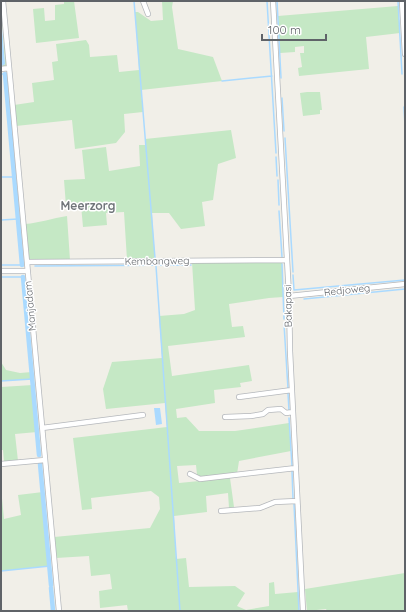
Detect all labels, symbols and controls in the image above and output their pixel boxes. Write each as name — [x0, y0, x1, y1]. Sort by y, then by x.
scale bar — [262, 16, 326, 42]
text: 100 m — [268, 22, 301, 37]
district label: Meerzorg — [60, 198, 116, 213]
street label: Kembangweg — [124, 254, 190, 268]
street label: Manjadam — [21, 280, 39, 332]
street label: Redjoweg — [323, 281, 371, 299]
street label: Bakapasi — [281, 284, 295, 328]

